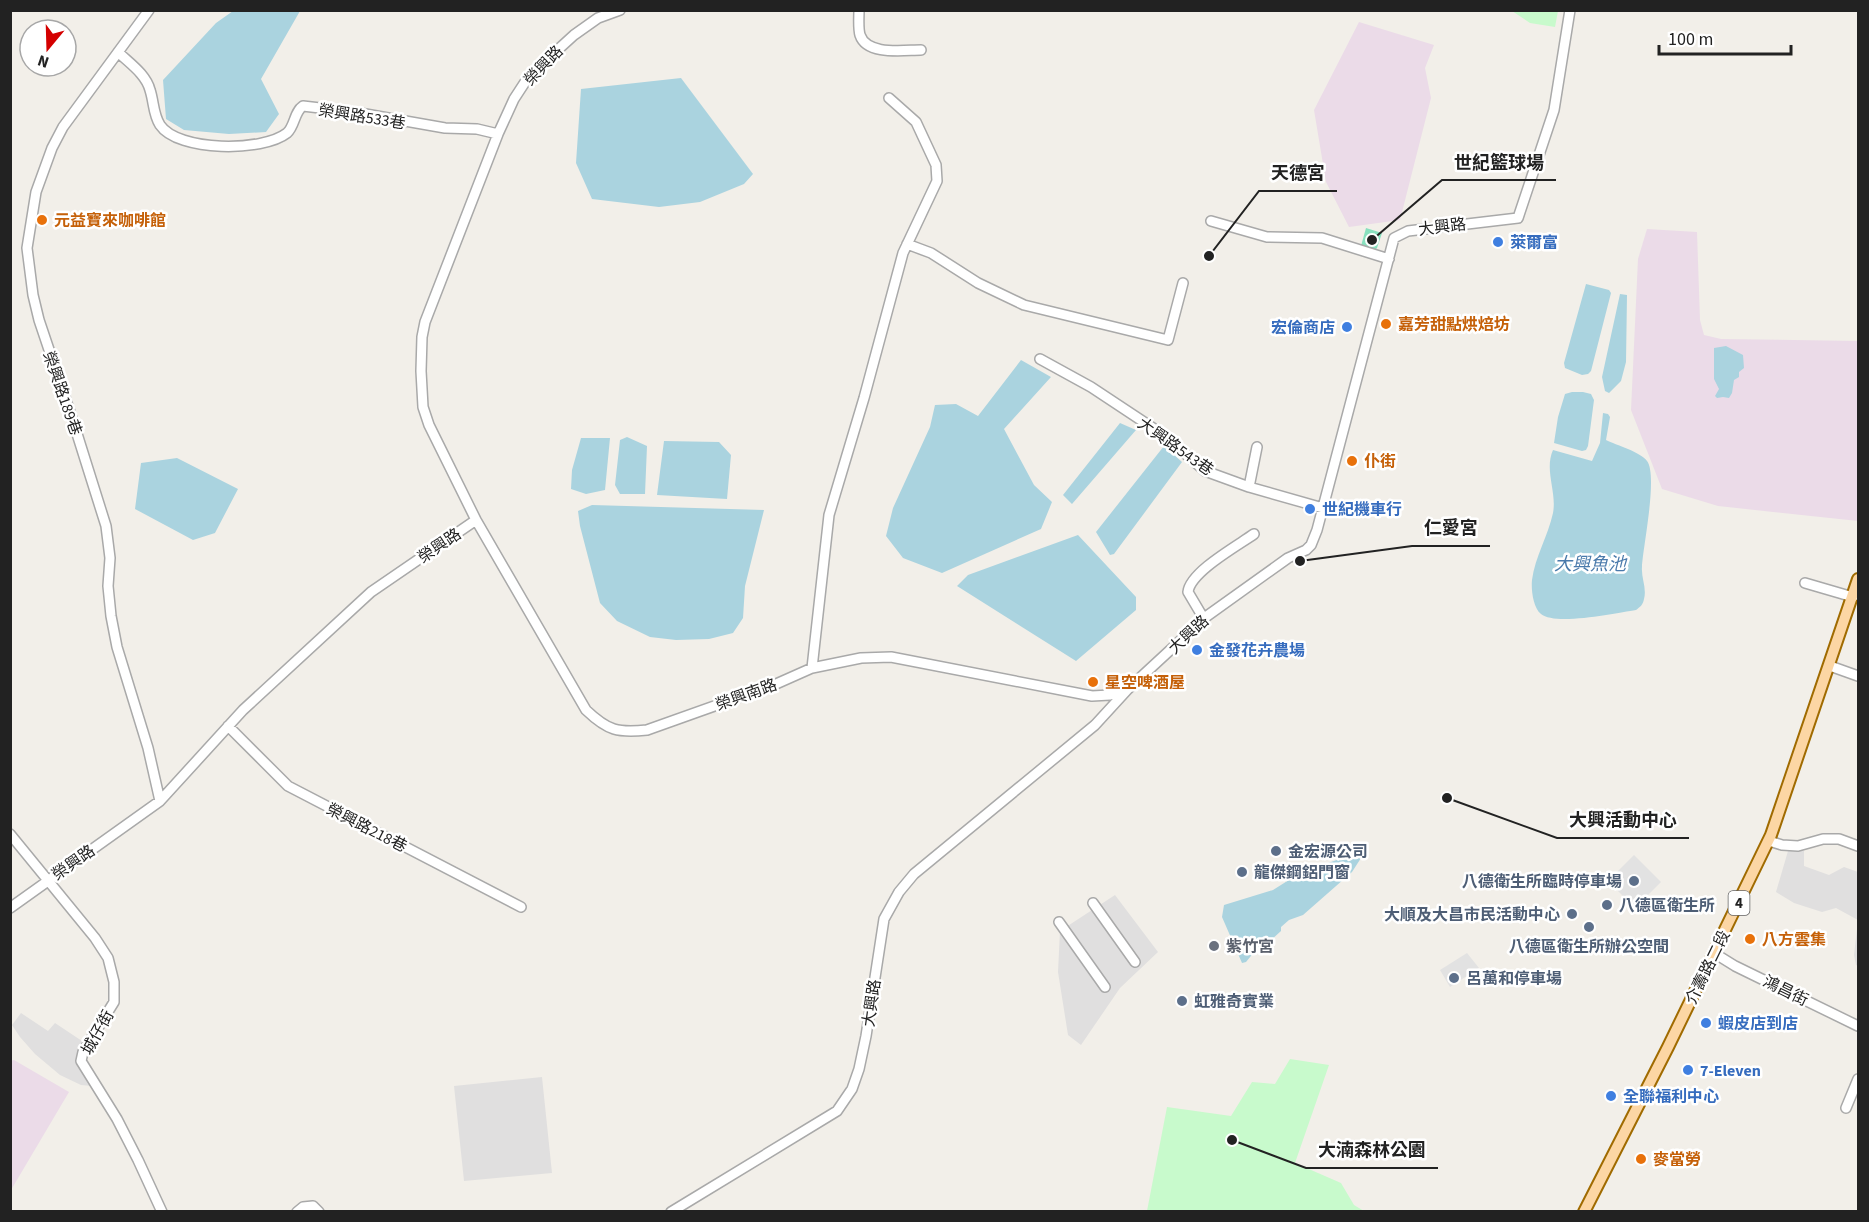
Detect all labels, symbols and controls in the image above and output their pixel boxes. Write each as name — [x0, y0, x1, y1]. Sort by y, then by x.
north arrow — [18, 18, 78, 78]
scale bar — [1659, 18, 1791, 56]
text: 100 m — [1668, 27, 1713, 52]
street label: 榮興路 — [519, 41, 568, 91]
text: N — [35, 49, 52, 73]
street label: 榮興路533巷 — [317, 99, 407, 135]
callout: 世紀籃球場 — [1442, 144, 1556, 180]
text: 世紀籃球場 — [1454, 151, 1544, 176]
callout: 天德宮 — [1259, 155, 1337, 191]
text: 天德宮 — [1271, 161, 1325, 186]
place label: 元益寶來咖啡館 — [54, 210, 166, 232]
marker: 元益寶來咖啡館 — [35, 213, 49, 227]
street label: 大興路 — [1417, 213, 1467, 241]
place label: 萊爾富 — [1510, 232, 1558, 254]
marker: 萊爾富 — [1491, 235, 1505, 249]
place label: 嘉芳甜點烘焙坊 — [1398, 314, 1510, 336]
place label: 宏倫商店 — [1271, 317, 1335, 339]
marker: 嘉芳甜點烘焙坊 — [1379, 317, 1393, 331]
marker: 宏倫商店 — [1340, 320, 1354, 334]
street label: 榮興路189巷 — [37, 348, 87, 438]
street label: 大興路543巷 — [1133, 413, 1218, 481]
place label: 仆街 — [1364, 451, 1396, 473]
marker: 仆街 — [1345, 454, 1359, 468]
place label: 世紀機車行 — [1322, 499, 1402, 521]
marker: 世紀機車行 — [1303, 502, 1317, 516]
callout: 仁愛宮 — [1412, 510, 1490, 546]
text: 仁愛宮 — [1424, 516, 1478, 541]
street label: 榮興路 — [414, 523, 466, 568]
water label: 大興魚池 — [1554, 552, 1628, 577]
street label: 大興路 — [1164, 610, 1214, 659]
place label: 金發花卉農場 — [1209, 640, 1305, 662]
marker: 金發花卉農場 — [1190, 643, 1204, 657]
place label: 星空啤酒屋 — [1105, 672, 1185, 694]
street label: 榮興南路 — [713, 674, 780, 716]
marker: 星空啤酒屋 — [1086, 675, 1100, 689]
street label: 榮興路218巷 — [322, 798, 411, 858]
callout: 大興活動中心 — [1557, 802, 1689, 838]
text: 大興活動中心 — [1569, 808, 1677, 833]
street label: 榮興路 — [48, 840, 100, 886]
place label: 金宏源公司 — [1288, 841, 1368, 863]
marker: 金宏源公司 — [1269, 844, 1283, 858]
place label: 龍傑鋼鋁門窗 — [1254, 862, 1350, 884]
marker: 龍傑鋼鋁門窗 — [1235, 865, 1249, 879]
place label: 八德衛生所臨時停車場 — [1462, 871, 1622, 893]
marker: 八德衛生所臨時停車場 — [1627, 874, 1641, 888]
road number: 4 — [1728, 891, 1750, 915]
place label: 八德區衛生所 — [1619, 895, 1715, 917]
marker: 八德區衛生所 — [1600, 898, 1614, 912]
place label: 大順及大昌市民活動中心 — [1384, 904, 1560, 926]
marker: 大順及大昌市民活動中心 — [1565, 907, 1579, 921]
marker: 八德區衛生所辦公空間 — [1582, 920, 1596, 934]
street label: 介壽路二段 — [1680, 927, 1735, 1008]
place label: 八方雲集 — [1762, 929, 1826, 951]
marker: 八方雲集 — [1743, 932, 1757, 946]
place label: 紫竹宮 — [1226, 936, 1274, 958]
place label: 八德區衛生所辦公空間 — [1509, 936, 1669, 958]
marker: 紫竹宮 — [1207, 939, 1221, 953]
place label: 呂萬和停車場 — [1466, 968, 1562, 990]
street label: 鴻昌街 — [1759, 970, 1812, 1011]
marker: 呂萬和停車場 — [1447, 971, 1461, 985]
street label: 大興路 — [858, 978, 886, 1028]
place label: 虹雅奇實業 — [1194, 991, 1274, 1013]
marker: 虹雅奇實業 — [1175, 994, 1189, 1008]
street label: 城仔街 — [77, 1006, 119, 1059]
place label: 蝦皮店到店 — [1718, 1013, 1798, 1035]
marker: 蝦皮店到店 — [1699, 1016, 1713, 1030]
place label: 7-Eleven — [1700, 1060, 1761, 1082]
marker: 7-Eleven — [1681, 1063, 1695, 1077]
place label: 全聯福利中心 — [1623, 1086, 1719, 1108]
marker: 全聯福利中心 — [1604, 1089, 1618, 1103]
callout: 大湳森林公園 — [1306, 1132, 1438, 1168]
text: 大湳森林公園 — [1318, 1138, 1426, 1163]
place label: 麥當勞 — [1653, 1149, 1701, 1171]
marker: 麥當勞 — [1634, 1152, 1648, 1166]

